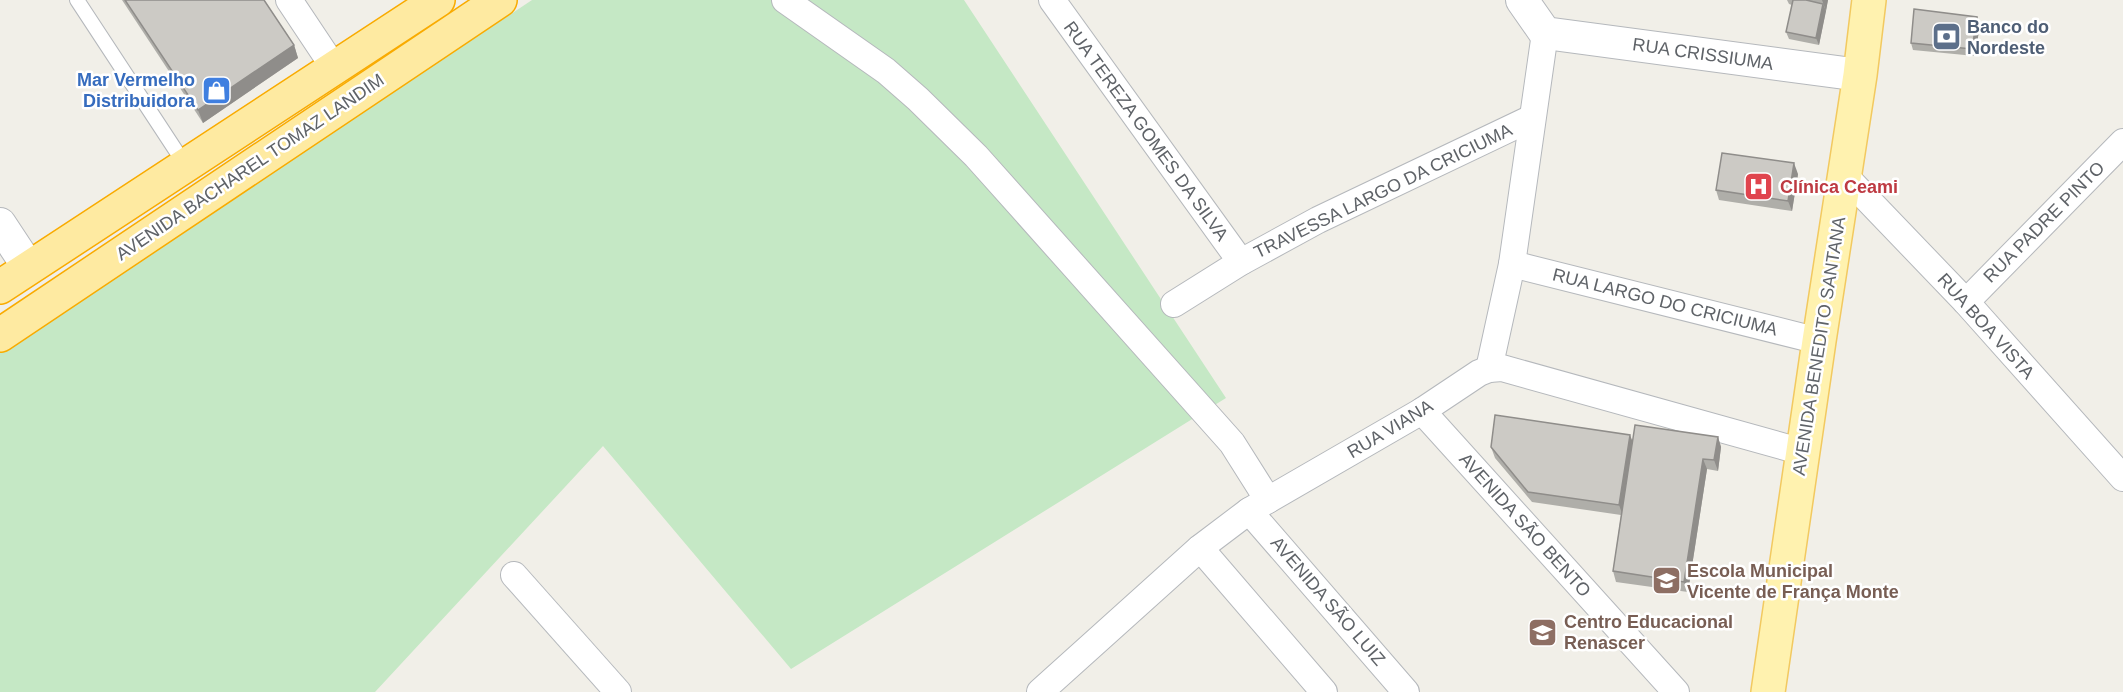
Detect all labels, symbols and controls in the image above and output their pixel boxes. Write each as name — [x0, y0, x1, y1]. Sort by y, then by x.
street label: RUA TEREZA GOMES DA SILVA — [1060, 17, 1232, 245]
place label: Banco do Nordeste — [1967, 17, 2049, 58]
bank icon: Banco do Nordeste — [1930, 21, 1962, 53]
street label: RUA CRISSIUMA — [1631, 34, 1775, 74]
place label: Mar Vermelho Distribuidora — [77, 70, 196, 111]
street label: AVENIDA BACHAREL TOMAZ LANDIM — [112, 70, 388, 264]
shop icon: Mar Vermelho Distribuidora — [200, 74, 232, 106]
street label: TRAVESSA LARGO DA CRICIUMA — [1251, 120, 1515, 262]
street label: RUA PADRE PINTO — [1980, 158, 2108, 286]
hospital icon: Clínica Ceami — [1743, 171, 1775, 203]
place label: Clínica Ceami — [1780, 177, 1898, 197]
street label: AVENIDA BENEDITO SANTANA — [1789, 215, 1849, 477]
street label: RUA LARGO DO CRICIUMA — [1550, 264, 1780, 340]
street label: RUA BOA VISTA — [1933, 269, 2039, 383]
street label: RUA VIANA — [1344, 396, 1436, 462]
street label: AVENIDA SÃO BENTO — [1455, 448, 1596, 601]
street label: AVENIDA SÃO LUIZ — [1267, 532, 1390, 669]
place label: Escola Municipal Vicente de França Monte — [1687, 561, 1899, 602]
school or university icon: Escola Municipal Vicente de França Monte — [1650, 565, 1682, 597]
place label: Centro Educacional Renascer — [1564, 612, 1733, 653]
school or university icon: Centro Educacional Renascer — [1527, 616, 1559, 648]

